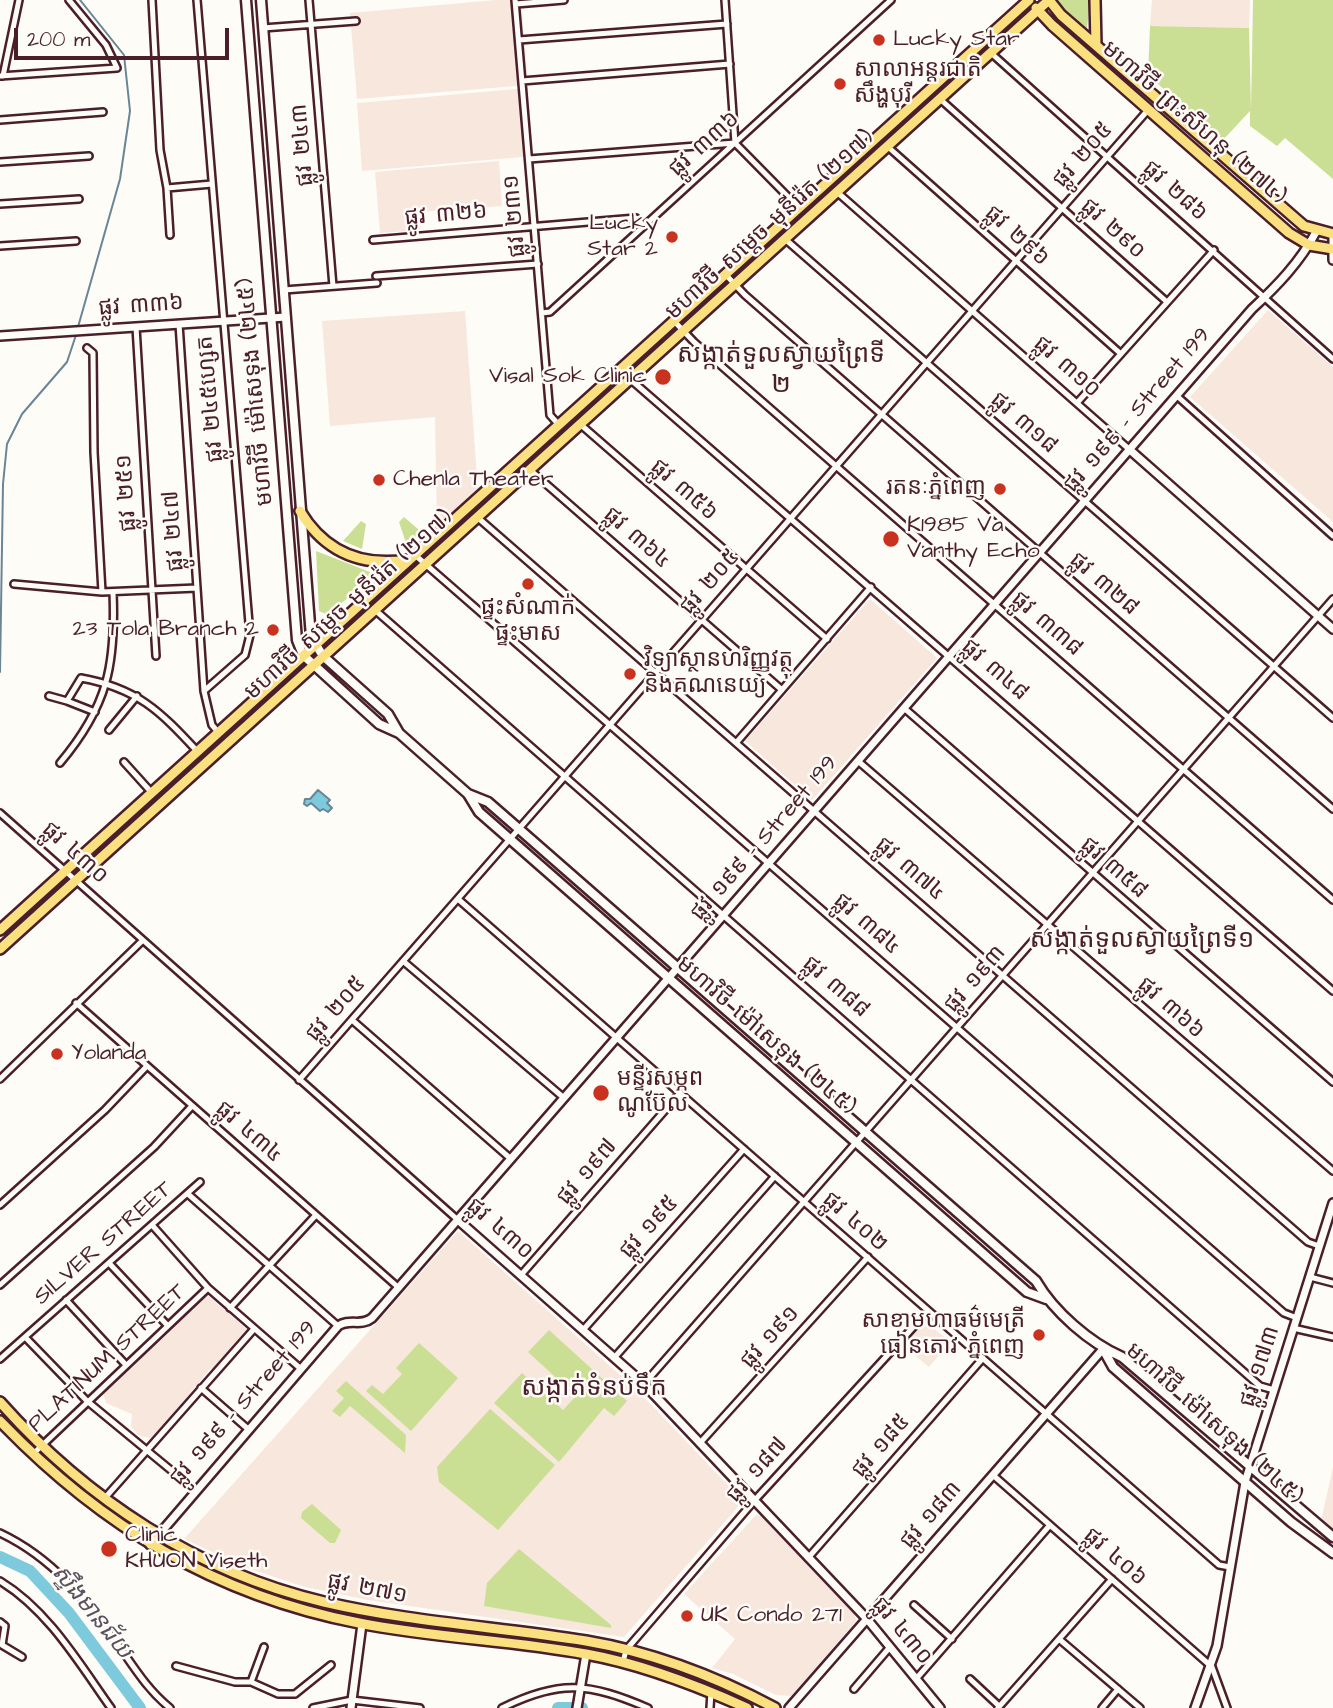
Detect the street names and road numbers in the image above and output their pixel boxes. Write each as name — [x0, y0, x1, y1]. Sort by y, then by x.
street label: មហាវិថី ព្រះសីហនុ (២៧៤) — [1095, 36, 1291, 212]
street label: ផ្លូវ ២៤៣ — [287, 102, 321, 188]
street label: ផ្លូវ ៣៣៦ — [664, 106, 746, 184]
street label: ផ្លូវ ២០៥ — [1048, 118, 1120, 194]
street label: មហាវិថី សម្តេច មុនីរ៉េត (២១៧) — [661, 125, 881, 327]
street label: ផ្លូវ ២៨៦ — [1136, 156, 1212, 228]
street label: ផ្លូវ ២៣១ — [499, 173, 533, 259]
street label: ផ្លូវ ២៩០ — [1074, 194, 1150, 266]
street label: ផ្លូវ ៣២៦ — [403, 199, 489, 233]
street label: ផ្លូវ ២៩៦ — [978, 201, 1054, 273]
street label: មហាវិថី ម៉ៅសេទុង (២៤៥) — [233, 277, 281, 507]
street label: ផ្លូវ ៣៣៦ — [97, 290, 185, 324]
street label: ផ្លូវ ១៩៩ - Street 199 — [1059, 323, 1217, 499]
street label: ផ្លូវ ៣១០ — [1027, 331, 1105, 405]
street label: ផ្លូវ ២៤៥ហ្សេត — [193, 334, 231, 464]
street label: ផ្លូវ ៣១៨ — [984, 387, 1062, 461]
street label: ផ្លូវ ២៥១ — [112, 453, 144, 533]
street label: ផ្លូវ ៣៥៦ — [644, 454, 722, 528]
street label: ផ្លូវ ២៤៧ — [158, 490, 192, 572]
street label: ផ្លូវ ៣៦៤ — [597, 502, 675, 576]
street label: មហាវិថី សម្តេច មុនីរ៉េត (២១៧) — [240, 505, 460, 707]
street label: ផ្លូវ ២០៥ — [675, 545, 747, 621]
street label: ផ្លូវ ៣២៨ — [1063, 547, 1143, 623]
street label: ផ្លូវ ៣៣៨ — [1005, 587, 1087, 663]
street label: ផ្លូវ ៣៤៨ — [955, 634, 1033, 708]
street label: ផ្លូវ ១៩៩ - Street 199 — [686, 751, 844, 927]
street label: ផ្លូវ ៤៣០ — [35, 817, 113, 891]
street label: ផ្លូវ ៣៧៤ — [868, 832, 950, 908]
street label: ផ្លូវ ៣៥៨ — [1074, 832, 1152, 906]
street label: ផ្លូវ ៣៨៤ — [827, 888, 905, 962]
street label: ផ្លូវ ១៩៣ — [939, 941, 1013, 1019]
street label: ផ្លូវ ៣៨៨ — [796, 951, 874, 1025]
street label: មហាវិថី ម៉ៅសេទុង (២៤៥) — [670, 952, 860, 1122]
street label: ផ្លូវ ២០៥ — [301, 972, 373, 1048]
street label: ផ្លូវ ៣៦៦ — [1131, 972, 1209, 1046]
street label: ផ្លូវ ៤៣៤ — [209, 1096, 287, 1170]
street label: ផ្លូវ ១៩៧ — [552, 1134, 624, 1212]
street label: SILVER STREET — [29, 1176, 179, 1312]
street label: ផ្លូវ ៤០២ — [816, 1187, 892, 1259]
street label: ផ្លូវ ១៩៥ — [615, 1191, 685, 1265]
street label: ផ្លូវ ៤៣០ — [460, 1193, 538, 1267]
street label: PLATINUM STREET — [23, 1279, 193, 1439]
street label: ផ្លូវ ១៩១ — [736, 1301, 806, 1375]
street label: ផ្លូវ ១៩៩ - Street 199 — [165, 1316, 323, 1492]
street label: ផ្លូវ ១៧៣ — [1235, 1323, 1287, 1411]
street label: មហាវិថី ម៉ៅសេទុង (២៤៥) — [1119, 1338, 1307, 1512]
street label: ផ្លូវ ១៨៥ — [847, 1410, 917, 1484]
street label: ផ្លូវ ១៨៧ — [721, 1433, 795, 1509]
street label: ផ្លូវ ១៨៣ — [895, 1477, 969, 1555]
street label: ផ្លូវ ៤០៦ — [1077, 1523, 1151, 1593]
street label: ផ្លូវ ២៧១ — [325, 1569, 409, 1611]
street label: ផ្លូវ ៤៣០ — [865, 1592, 937, 1672]

